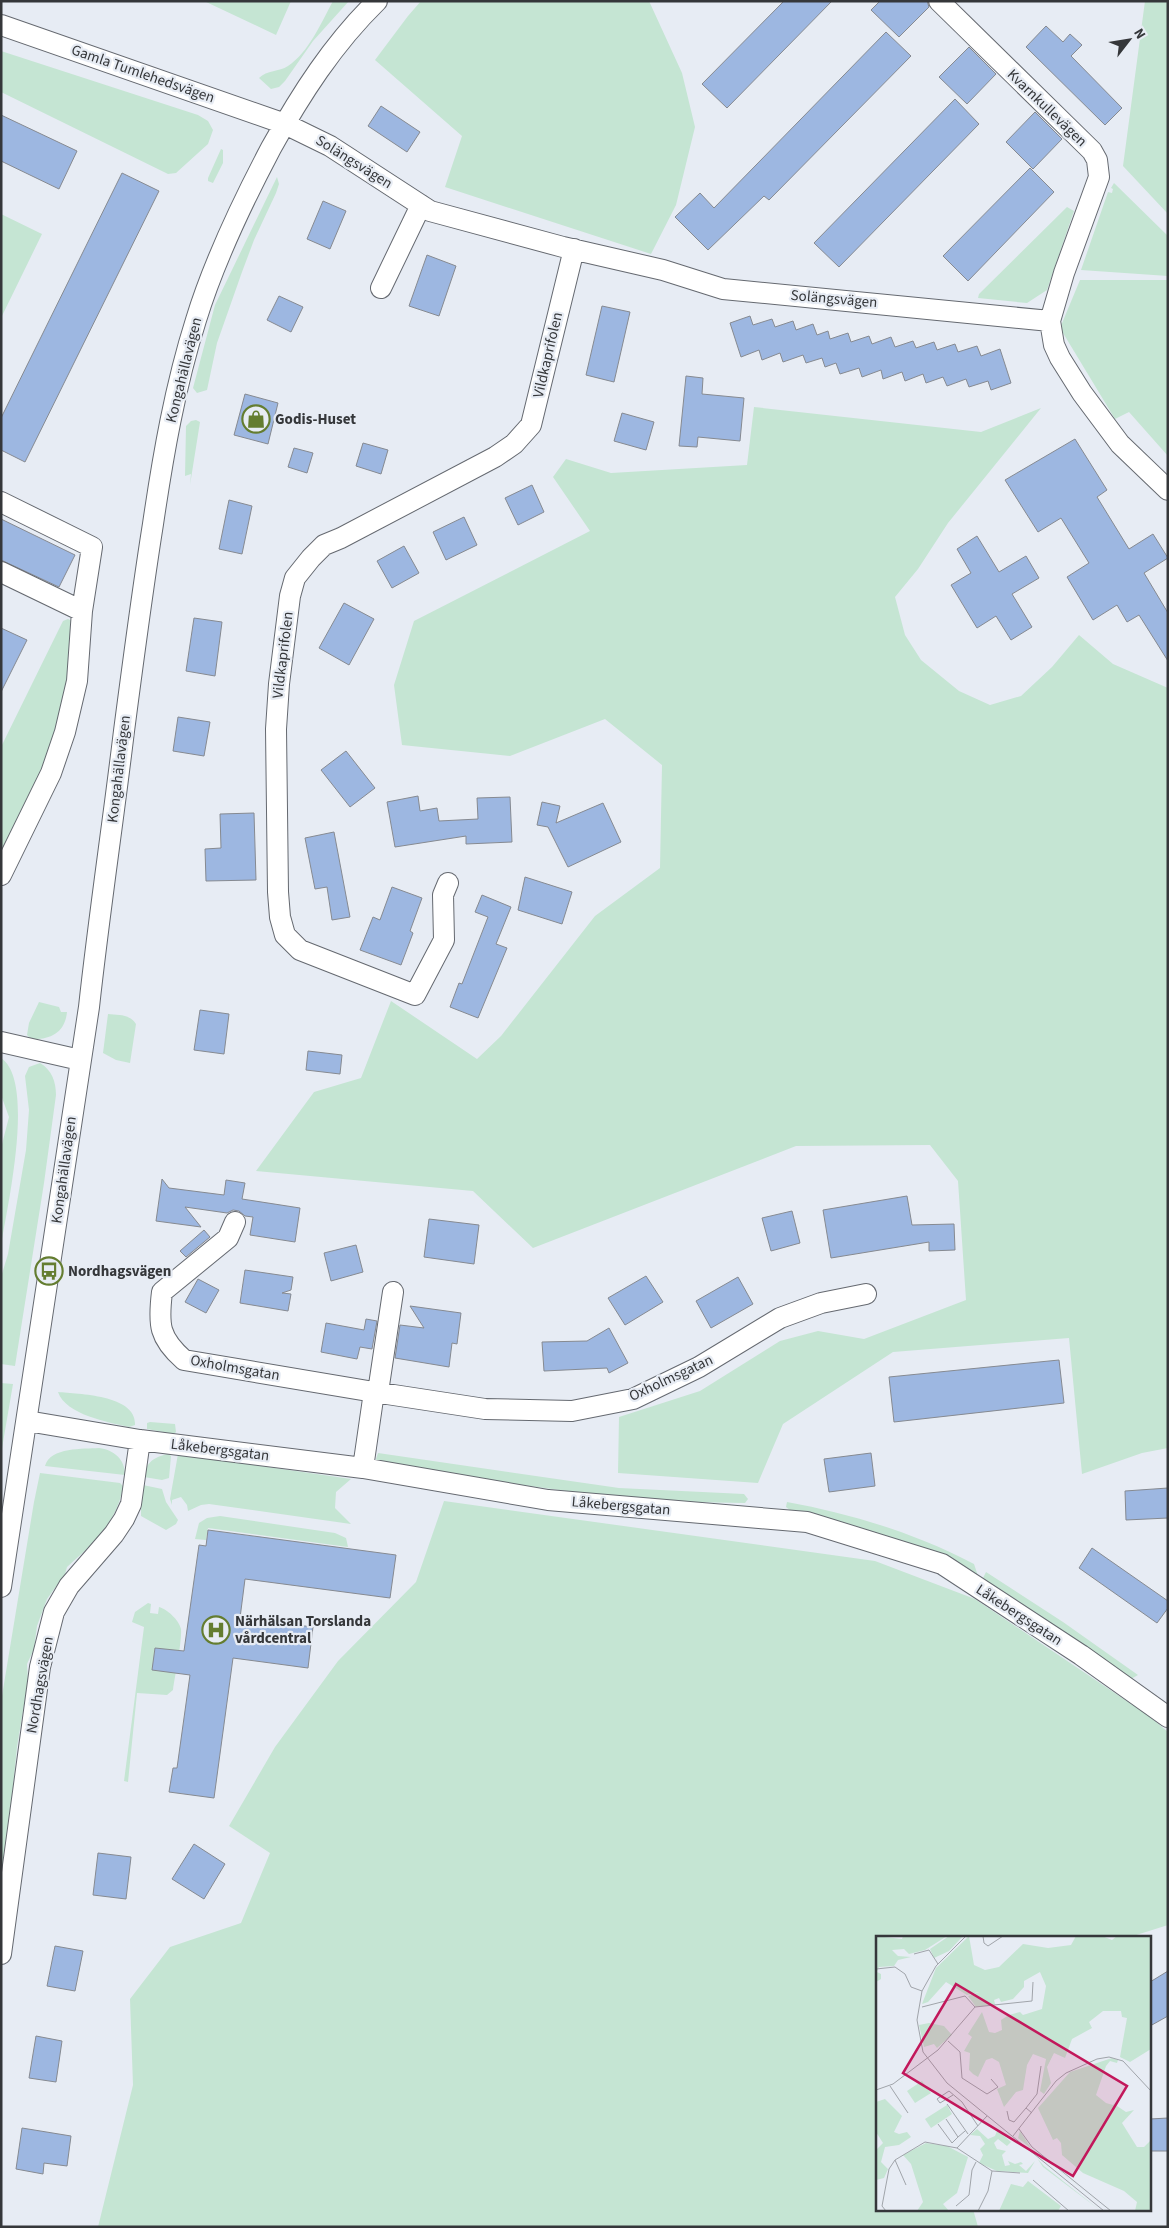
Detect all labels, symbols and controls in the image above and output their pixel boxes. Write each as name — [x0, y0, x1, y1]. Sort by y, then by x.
north arrow — [1104, 15, 1154, 65]
text: N — [1128, 25, 1150, 43]
street label: Gamla Tumlehedsvägen — [69, 40, 217, 108]
street label: Kvarnkullevägen — [1002, 64, 1092, 152]
street label: Solängsvägen — [312, 130, 396, 194]
street label: Solängsvägen — [790, 285, 878, 313]
street label: Vildkaprifolen — [528, 310, 568, 400]
street label: Kongahällavägen — [161, 315, 207, 425]
shop icon: Godis-Huset — [241, 404, 271, 434]
place label: Godis-Huset — [275, 409, 356, 430]
street label: Vildkaprifolen — [267, 610, 299, 700]
street label: Kongahällavägen — [102, 714, 136, 824]
street label: Kongahällavägen — [46, 1115, 82, 1225]
bus stop icon: Nordhagsvägen — [34, 1256, 64, 1286]
place label: Nordhagsvägen — [68, 1261, 171, 1282]
street label: Oxholmsgatan — [626, 1349, 716, 1407]
street label: Oxholmsgatan — [189, 1350, 281, 1386]
street label: Låkebergsgatan — [169, 1434, 271, 1466]
street label: Låkebergsgatan — [571, 1491, 671, 1521]
street label: Låkebergsgatan — [972, 1579, 1066, 1651]
place label: Närhälsan Torslanda vårdcentral — [235, 1611, 371, 1649]
hospital icon: Närhälsan Torslanda vårdcentral — [201, 1615, 231, 1645]
street label: Nordhagsvägen — [21, 1635, 59, 1735]
inset map — [876, 1936, 1152, 2210]

